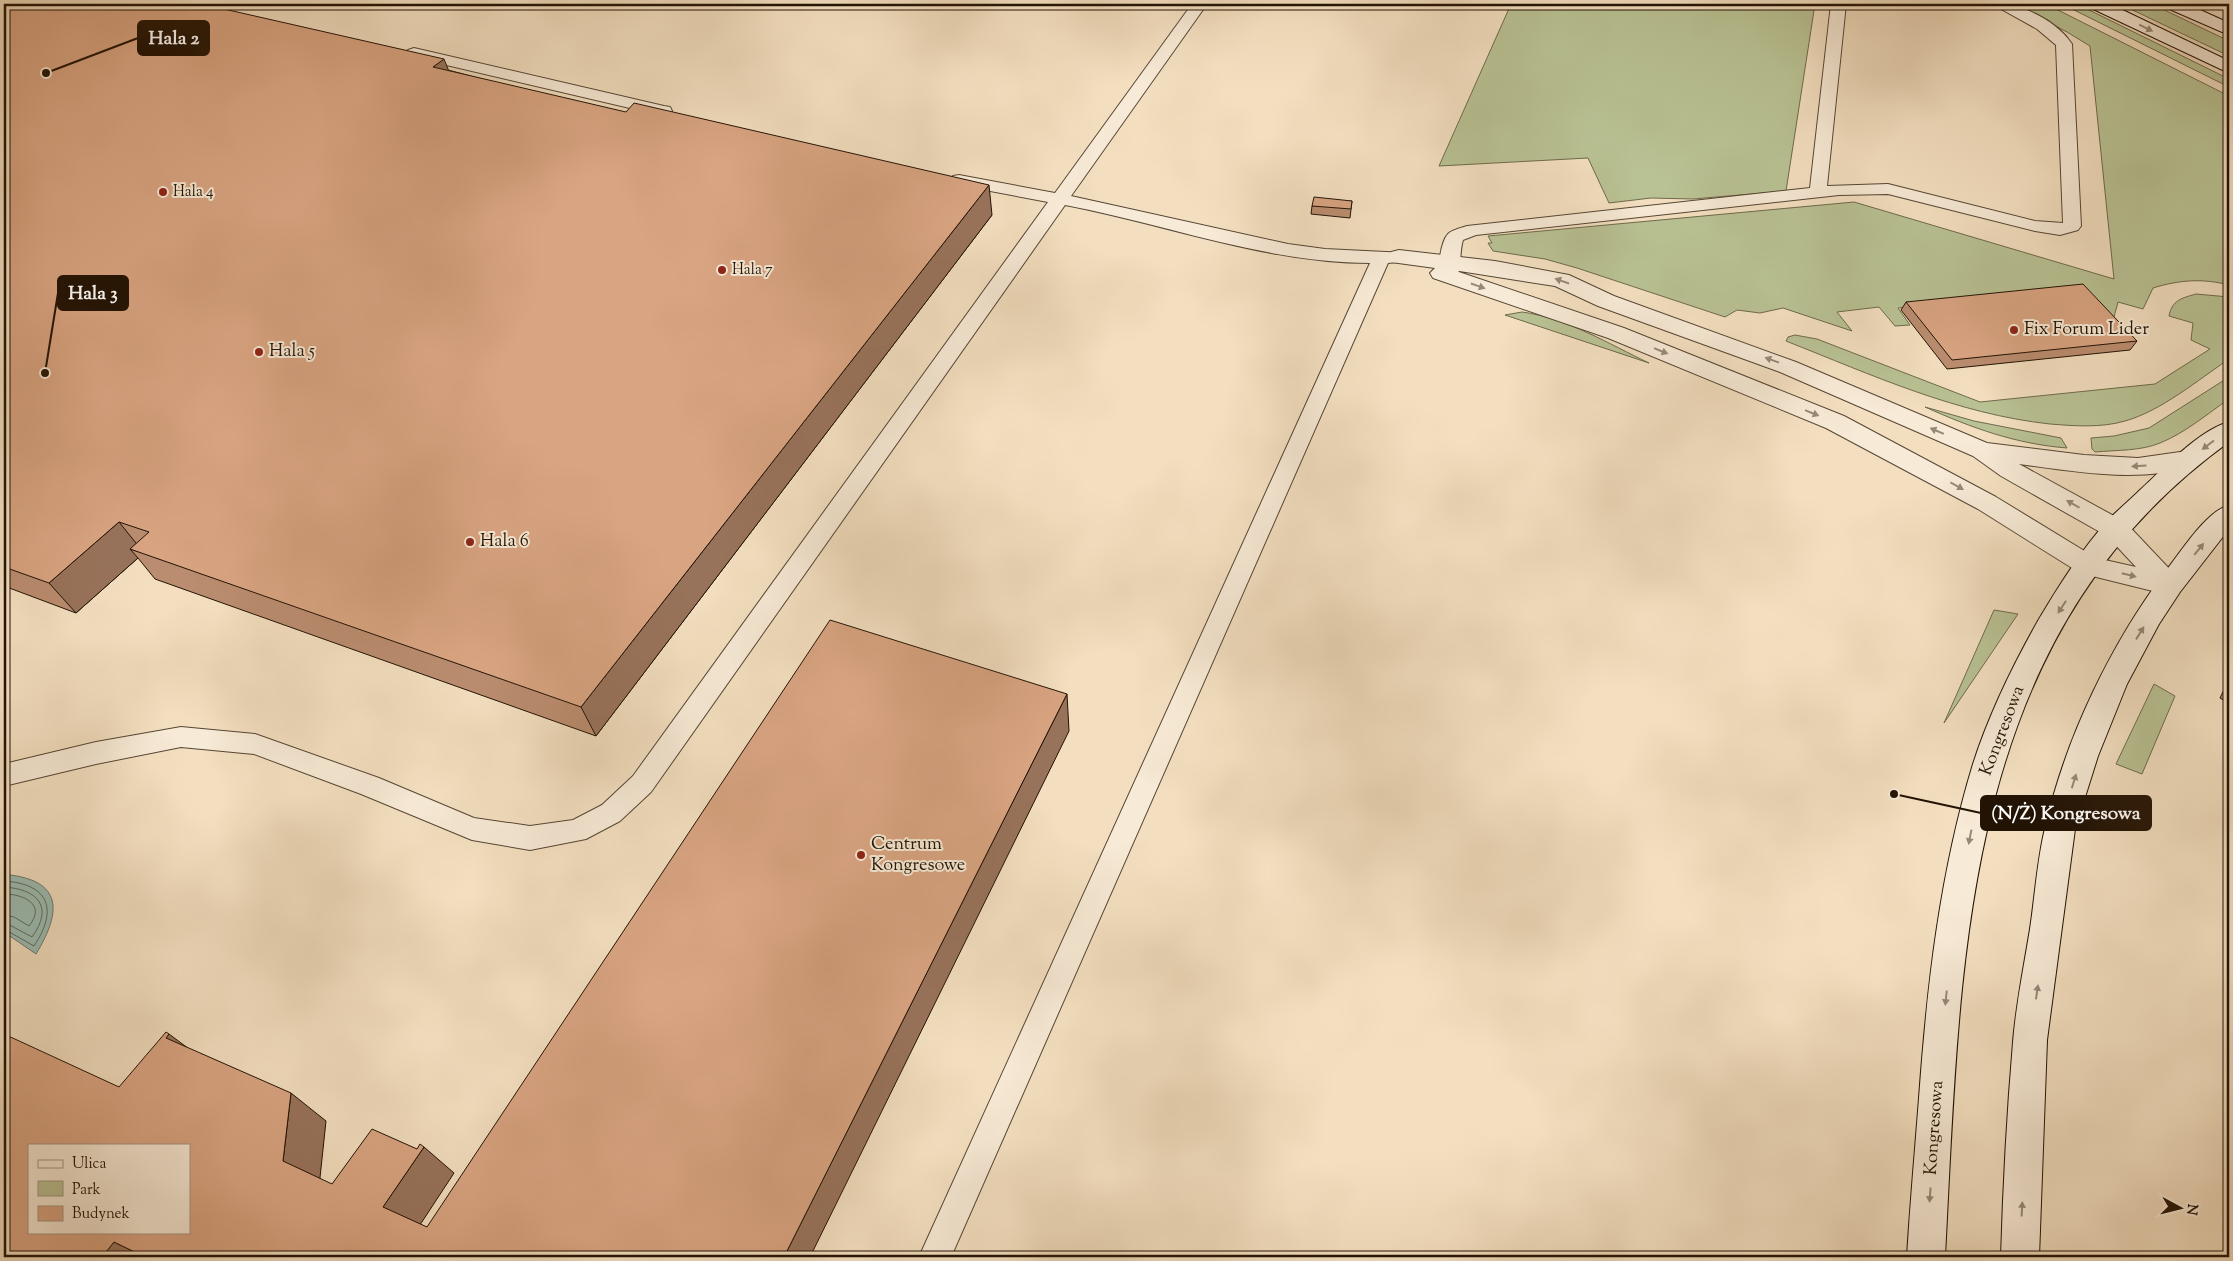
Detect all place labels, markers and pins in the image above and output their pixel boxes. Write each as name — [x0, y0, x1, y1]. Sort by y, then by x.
callout: Hala 2 — [138, 21, 209, 55]
place label: Hala 4 — [173, 182, 214, 203]
marker: Hala 4 — [157, 186, 169, 198]
place label: Hala 7 — [732, 260, 773, 281]
marker: Hala 7 — [716, 264, 728, 276]
callout: Hala 3 — [58, 276, 128, 310]
place label: Fix Forum Lider — [2024, 317, 2149, 343]
marker: Fix Forum Lider — [2008, 324, 2020, 336]
place label: Hala 5 — [269, 339, 315, 365]
marker: Hala 5 — [253, 346, 265, 358]
place label: Hala 6 — [480, 529, 529, 555]
marker: Hala 6 — [464, 536, 476, 548]
callout: (N/Ż) Kongresowa — [1981, 796, 2151, 830]
place label: Centrum Kongresowe — [871, 832, 965, 879]
marker: Centrum Kongresowe — [855, 849, 867, 861]

